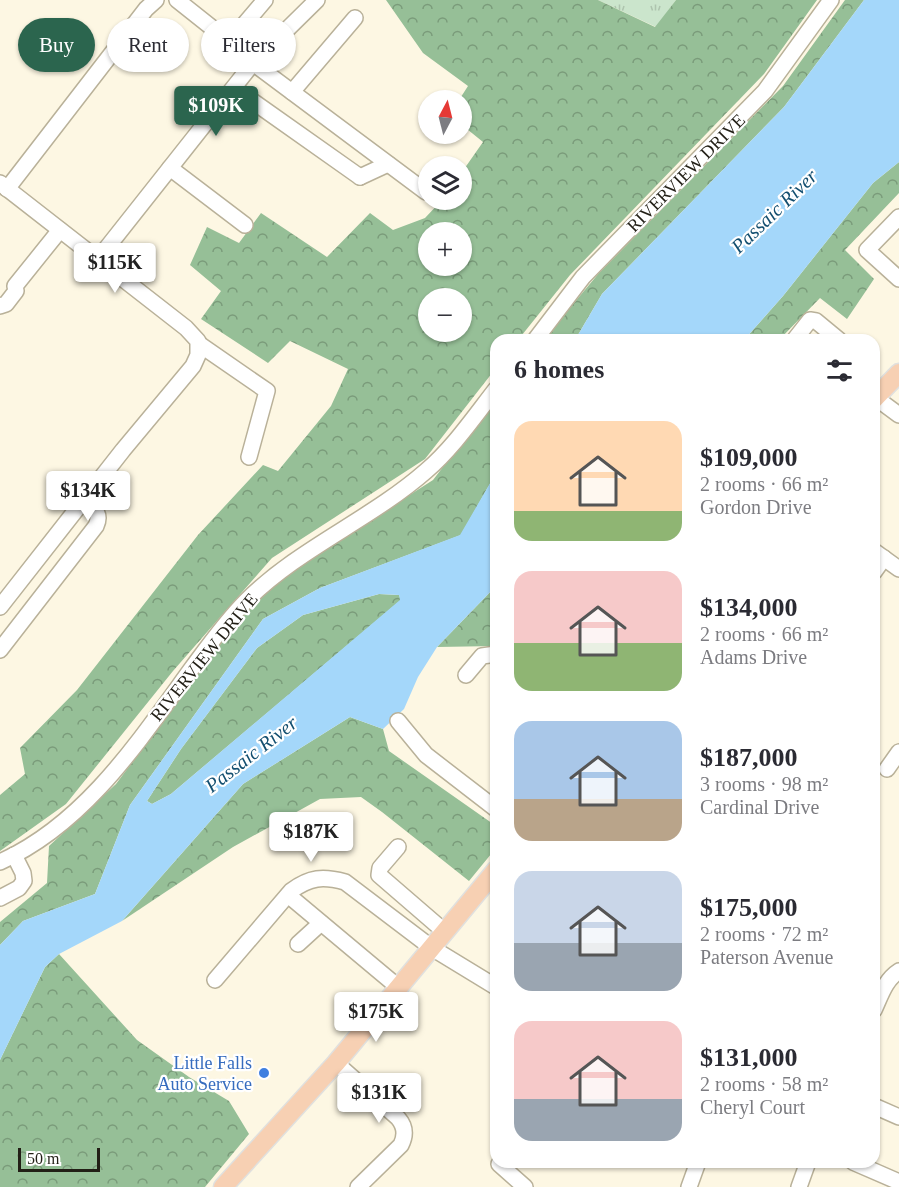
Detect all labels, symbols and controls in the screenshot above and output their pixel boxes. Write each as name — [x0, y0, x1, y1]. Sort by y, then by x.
chip: Buy — [18, 18, 95, 72]
chip: Rent — [107, 18, 189, 72]
chip: Filters — [201, 18, 296, 72]
pin: $109K — [174, 86, 258, 137]
north arrow — [418, 90, 472, 144]
map controls — [418, 90, 472, 342]
text: $109K — [188, 94, 244, 116]
street label: RIVERVIEW DRIVE — [623, 110, 749, 236]
button: layers — [418, 156, 472, 210]
water label: Passaic River — [726, 165, 822, 258]
button: + — [418, 222, 472, 276]
pin: $115K — [73, 243, 157, 294]
text: $115K — [88, 251, 142, 273]
button: − — [418, 288, 472, 342]
icon: filters — [823, 354, 856, 387]
text: 6 homes — [514, 355, 604, 384]
text: $109,000 — [700, 443, 798, 472]
icon: home — [562, 445, 634, 517]
pin: $134K — [46, 471, 130, 522]
text: 2 rooms · 66 m² — [700, 473, 828, 495]
text: $134K — [60, 479, 116, 501]
text: Gordon Drive — [700, 496, 812, 518]
street label: RIVERVIEW DRIVE — [146, 589, 262, 725]
text: $134,000 — [700, 593, 798, 622]
icon: home — [562, 595, 634, 667]
text: 2 rooms · 66 m² — [700, 623, 828, 645]
text: Adams Drive — [700, 646, 807, 668]
water label: Passaic River — [200, 711, 301, 797]
text: $187,000 — [700, 743, 798, 772]
icon: home — [562, 745, 634, 817]
text: 3 rooms · 98 m² — [700, 773, 828, 795]
text: Cardinal Drive — [700, 796, 819, 818]
pin: $187K — [269, 812, 353, 863]
text: $187K — [283, 820, 339, 842]
text: $175,000 — [700, 893, 798, 922]
icon: home — [562, 895, 634, 967]
text: 2 rooms · 72 m² — [700, 923, 828, 945]
text: Paterson Avenue — [700, 946, 834, 968]
pin: $175K — [334, 992, 418, 1043]
text: $175K — [348, 1000, 404, 1022]
text: $131,000 — [700, 1043, 798, 1072]
icon: home — [562, 1045, 634, 1117]
place label: Little Falls Auto Service — [158, 1053, 252, 1094]
marker: Little Falls Auto Service — [257, 1066, 271, 1080]
pin: $131K — [337, 1073, 421, 1124]
text: 2 rooms · 58 m² — [700, 1073, 828, 1095]
text: $131K — [351, 1081, 407, 1103]
text: Cheryl Court — [700, 1096, 805, 1118]
scale bar — [18, 1145, 100, 1172]
text: 50 m — [27, 1150, 59, 1167]

